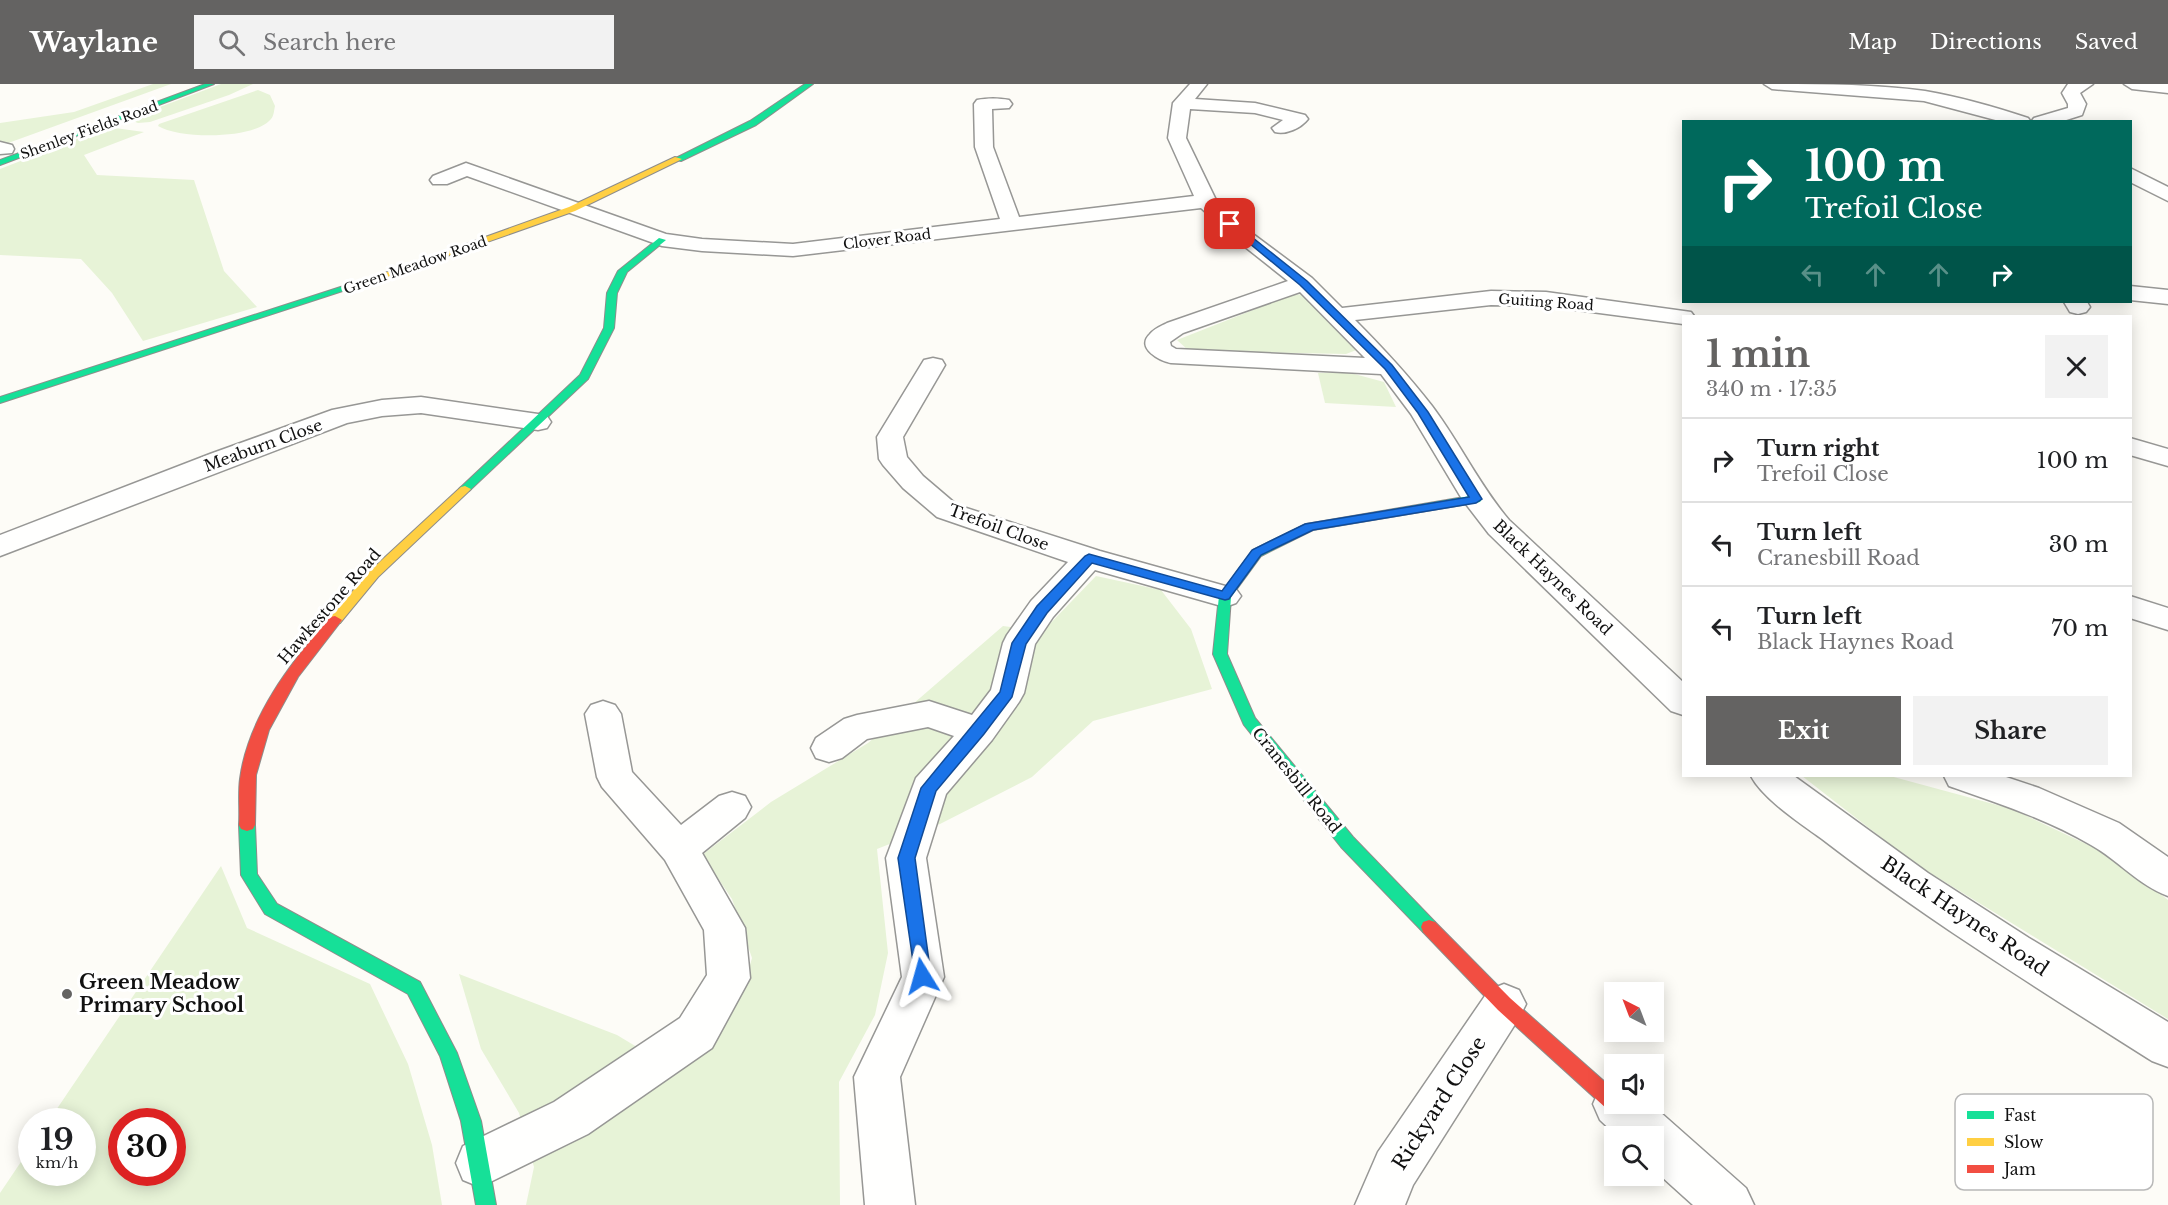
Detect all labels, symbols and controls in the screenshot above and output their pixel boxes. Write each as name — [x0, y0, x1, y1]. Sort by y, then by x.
search box — [194, 15, 614, 69]
text: Waylane — [30, 25, 158, 60]
icon: search — [215, 26, 248, 59]
text: Search here — [263, 29, 396, 56]
text: Map — [1848, 29, 1897, 55]
text: Directions — [1930, 29, 2042, 55]
text: Saved — [2075, 29, 2138, 55]
street label: Shenley Fields Road — [18, 97, 161, 163]
text: 100 m — [1805, 140, 1944, 192]
icon: right — [1706, 144, 1784, 222]
text: Trefoil Close — [1805, 192, 1983, 225]
pin — [1204, 198, 1255, 249]
icon: arrive — [1213, 207, 1246, 240]
street label: Clover Road — [842, 225, 933, 253]
street label: Green Meadow Road — [341, 232, 489, 298]
icon: left — [1796, 258, 1829, 291]
icon: ahead — [1859, 258, 1892, 291]
icon: ahead — [1922, 258, 1955, 291]
icon: right — [1985, 258, 2018, 291]
street label: Guiting Road — [1498, 290, 1595, 314]
text: 1 min — [1706, 332, 1810, 377]
button: close — [2045, 335, 2108, 398]
text: 340 m · 17:35 — [1706, 377, 1837, 401]
street label: Meaburn Close — [201, 414, 325, 476]
text: Turn right — [1757, 435, 1879, 462]
icon: right — [1706, 444, 1739, 477]
text: 100 m — [2037, 447, 2108, 474]
text: Trefoil Close — [1757, 462, 1889, 486]
street label: Trefoil Close — [946, 500, 1052, 554]
street label: Black Haynes Road — [1489, 515, 1617, 639]
text: Turn left — [1757, 519, 1862, 546]
icon: left — [1706, 528, 1739, 561]
text: 30 m — [2049, 531, 2108, 558]
street label: Hawkestone Road — [273, 544, 385, 668]
text: Cranesbill Road — [1757, 546, 1920, 570]
text: Turn left — [1757, 603, 1862, 630]
icon: left — [1706, 612, 1739, 645]
text: 70 m — [2051, 615, 2108, 642]
text: Black Haynes Road — [1757, 630, 1954, 654]
button: Exit — [1706, 696, 1901, 765]
button: Share — [1913, 696, 2108, 765]
street label: Cranesbill Road — [1248, 723, 1346, 837]
street label: Black Haynes Road — [1877, 851, 2053, 981]
position arrow — [890, 944, 954, 1008]
place label: Green Meadow Primary School — [79, 970, 244, 1017]
north arrow — [1604, 982, 1664, 1042]
map controls — [1604, 982, 1664, 1186]
marker: Green Meadow Primary School — [60, 987, 74, 1001]
street label: Rickyard Close — [1387, 1032, 1491, 1174]
button: sound — [1604, 1054, 1664, 1114]
legend — [1955, 1094, 2153, 1190]
text: Fast — [2004, 1105, 2036, 1125]
speed limit sign: 30 — [108, 1108, 186, 1186]
text: 19 — [40, 1121, 74, 1158]
button: search — [1604, 1126, 1664, 1186]
text: Slow — [2004, 1132, 2044, 1152]
text: km/h — [36, 1153, 78, 1172]
text: Jam — [2002, 1159, 2036, 1179]

